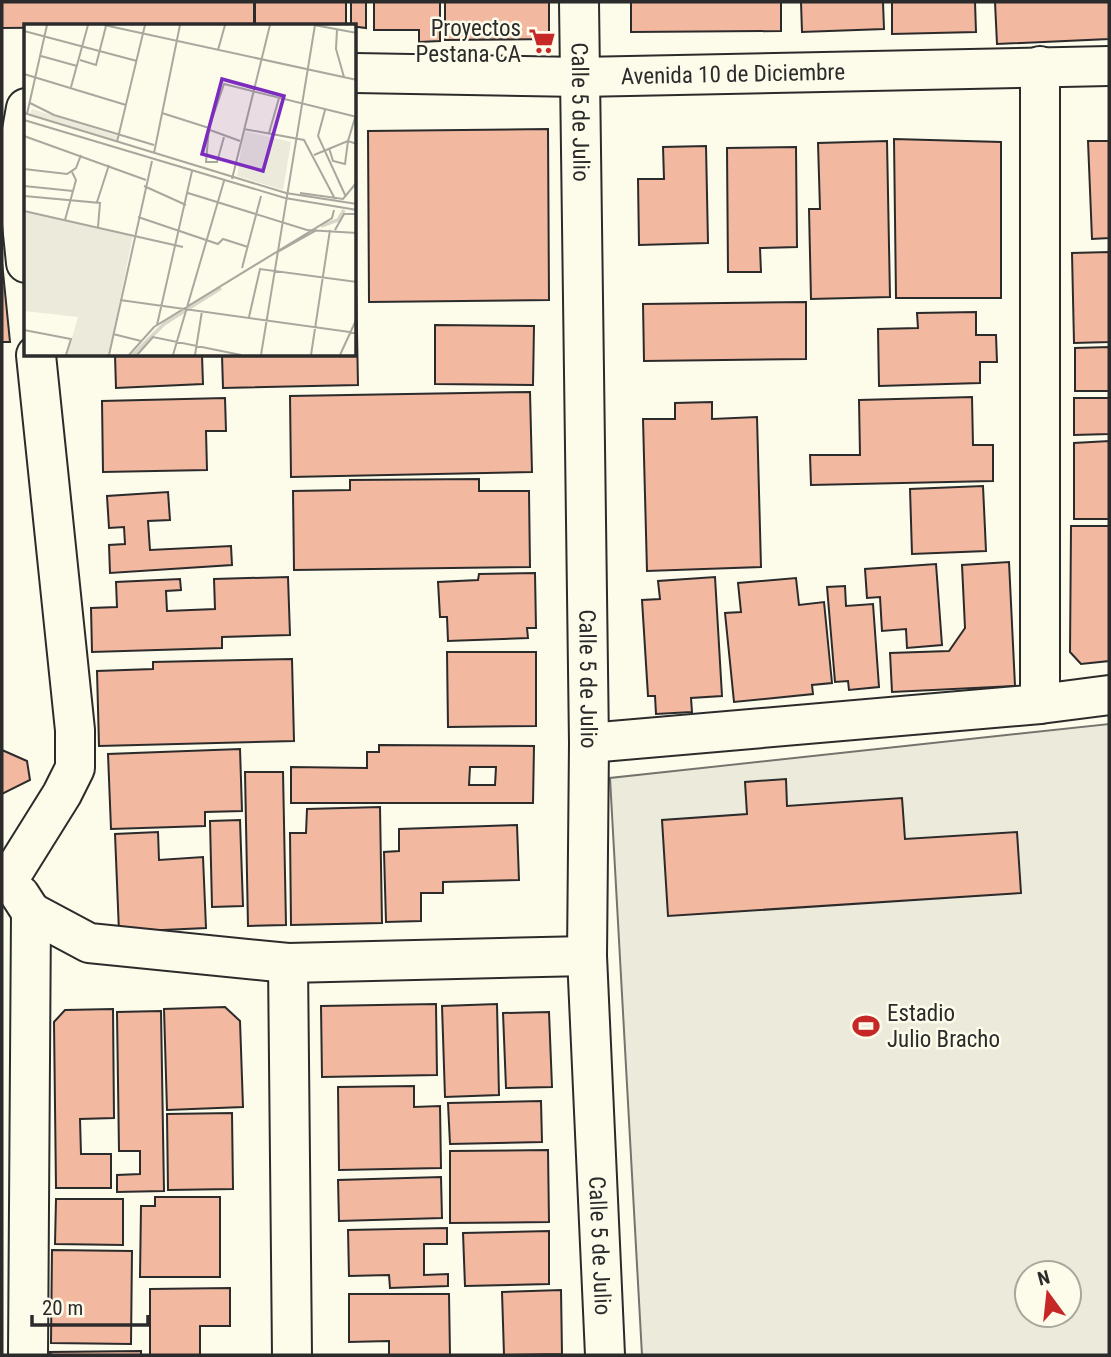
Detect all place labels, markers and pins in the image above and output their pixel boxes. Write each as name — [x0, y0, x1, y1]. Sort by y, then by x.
place label: Proyectos Pestana CA — [416, 15, 521, 68]
supermarket icon: Proyectos Pestana CA — [527, 26, 557, 56]
place label: Estadio Julio Bracho — [887, 1000, 1000, 1053]
sports icon: Estadio Julio Bracho — [851, 1011, 881, 1041]

